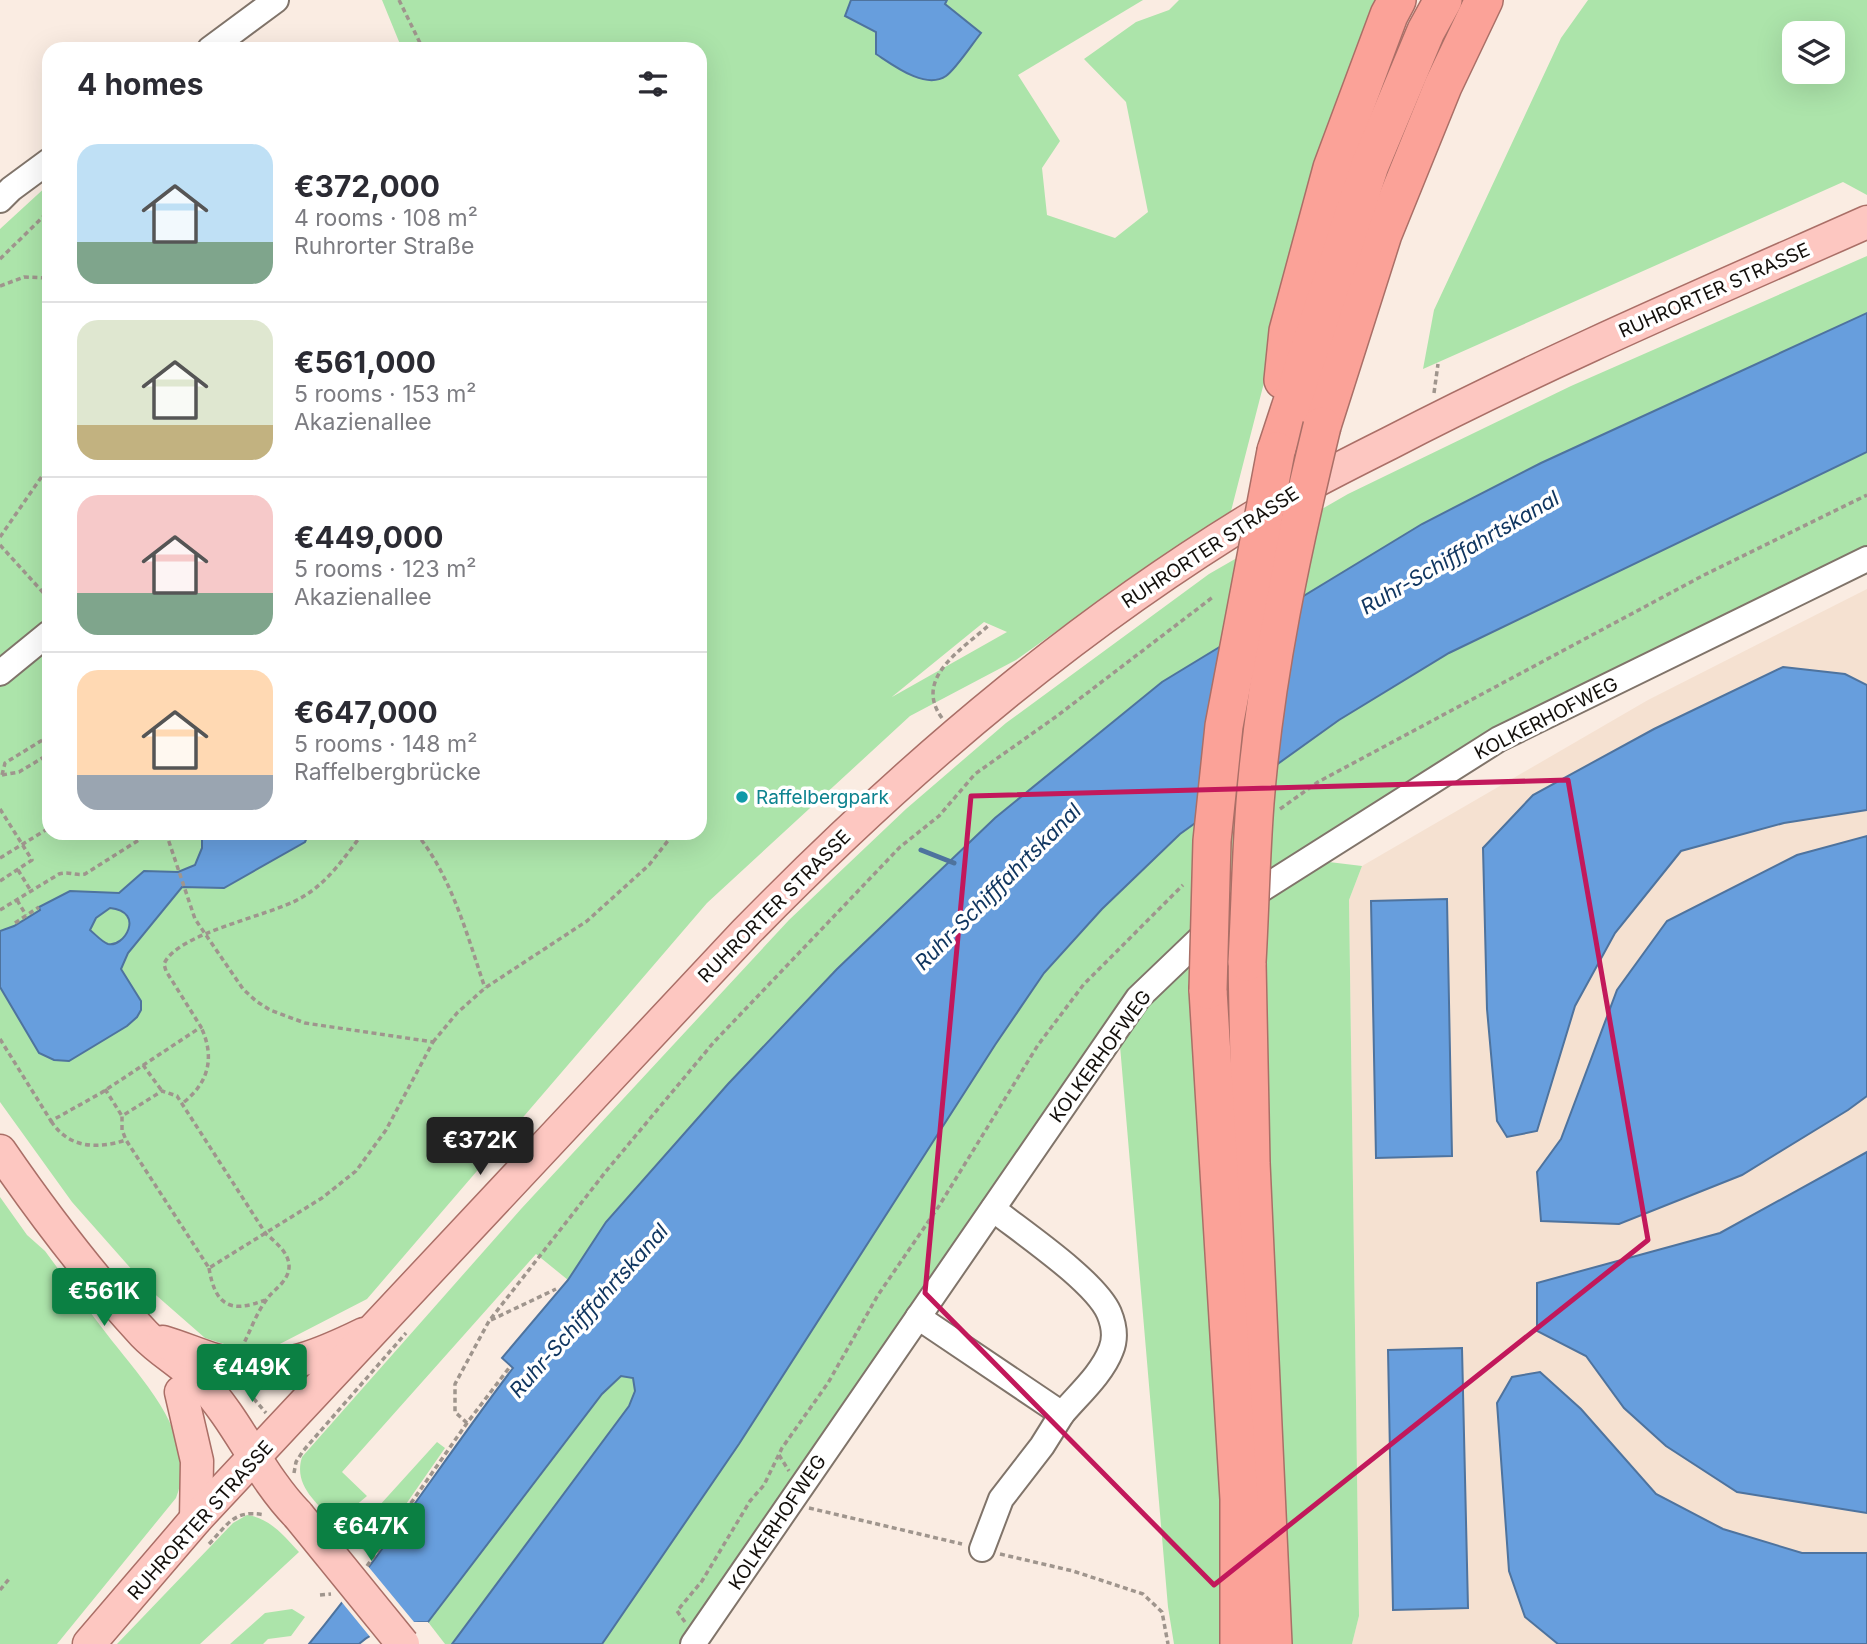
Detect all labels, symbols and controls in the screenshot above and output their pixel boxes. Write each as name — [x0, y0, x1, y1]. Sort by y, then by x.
map controls — [1782, 21, 1845, 84]
button: layers — [1782, 21, 1845, 84]
icon: filters — [634, 65, 672, 103]
text: 4 homes — [77, 66, 204, 102]
text: €372,000 — [294, 168, 440, 204]
icon: home — [133, 172, 217, 256]
text: 4 rooms · 108 m² — [294, 204, 478, 232]
text: Ruhrorter Straße — [294, 232, 474, 260]
street label: RUHRORTER STRASSE — [1615, 238, 1813, 343]
text: €561,000 — [294, 344, 436, 380]
icon: home — [133, 348, 217, 432]
text: 5 rooms · 153 m² — [294, 380, 476, 408]
text: Akazienallee — [294, 408, 432, 436]
street label: RUHRORTER STRASSE — [1117, 482, 1303, 613]
water label: Ruhr-Schifffahrtskanal — [1356, 485, 1564, 620]
text: €449,000 — [294, 519, 444, 555]
icon: home — [133, 523, 217, 607]
text: 5 rooms · 123 m² — [294, 555, 477, 583]
text: Akazienallee — [294, 583, 432, 611]
street label: KOLKERHOFWEG — [1471, 672, 1622, 765]
text: €647,000 — [294, 694, 438, 730]
icon: home — [133, 698, 217, 782]
text: 5 rooms · 148 m² — [294, 730, 477, 758]
text: Raffelbergbrücke — [294, 758, 481, 786]
place label: Raffelbergpark — [756, 786, 889, 809]
marker: Raffelbergpark — [734, 789, 750, 805]
water label: Ruhr-Schifffahrtskanal — [909, 798, 1087, 975]
street label: RUHRORTER STRASSE — [693, 825, 855, 987]
street label: KOLKERHOFWEG — [1045, 986, 1156, 1127]
pin: €372K — [431, 1118, 529, 1177]
text: €372K — [443, 1126, 518, 1154]
water label: Ruhr-Schifffahrtskanal — [504, 1218, 674, 1403]
pin: €561K — [55, 1268, 153, 1328]
text: €561K — [68, 1277, 140, 1305]
pin: €449K — [203, 1344, 301, 1404]
text: €449K — [213, 1353, 291, 1381]
street label: RUHRORTER STRASSE — [123, 1436, 278, 1605]
street label: KOLKERHOFWEG — [724, 1450, 831, 1594]
pin: €647K — [322, 1504, 420, 1563]
text: €647K — [333, 1512, 409, 1540]

